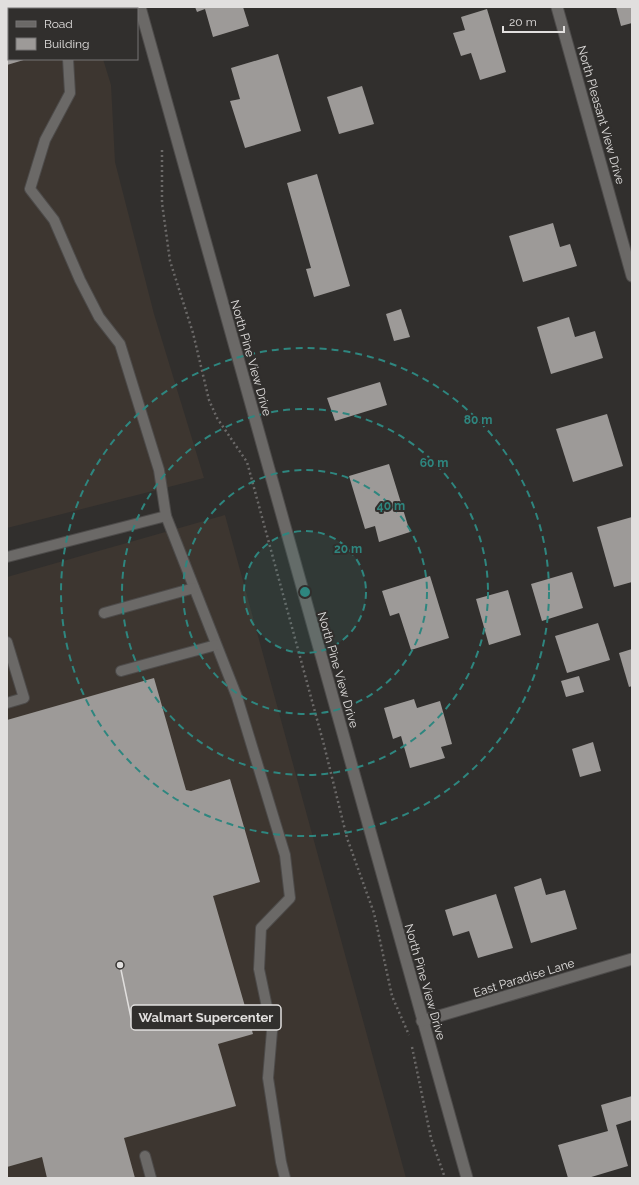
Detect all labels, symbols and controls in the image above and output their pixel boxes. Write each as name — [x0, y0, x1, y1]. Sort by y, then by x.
legend — [8, 8, 138, 60]
scale bar — [503, 8, 564, 34]
text: 20 m — [509, 15, 537, 29]
text: Road — [44, 17, 73, 31]
text: Building — [44, 37, 90, 51]
street label: North Pleasant View Drive — [574, 44, 628, 186]
street label: North Pine View Drive — [228, 298, 274, 418]
text: 80 m — [464, 413, 492, 427]
text: 60 m — [420, 456, 448, 470]
text: 40 m — [377, 499, 405, 513]
text: 20 m — [334, 542, 362, 556]
centre of rings — [298, 585, 312, 599]
street label: North Pine View Drive — [315, 610, 361, 730]
street label: North Pine View Drive — [402, 922, 448, 1042]
street label: East Paradise Lane — [472, 956, 576, 1000]
callout: Walmart Supercenter — [131, 1005, 281, 1030]
text: Walmart Supercenter — [139, 1010, 273, 1025]

